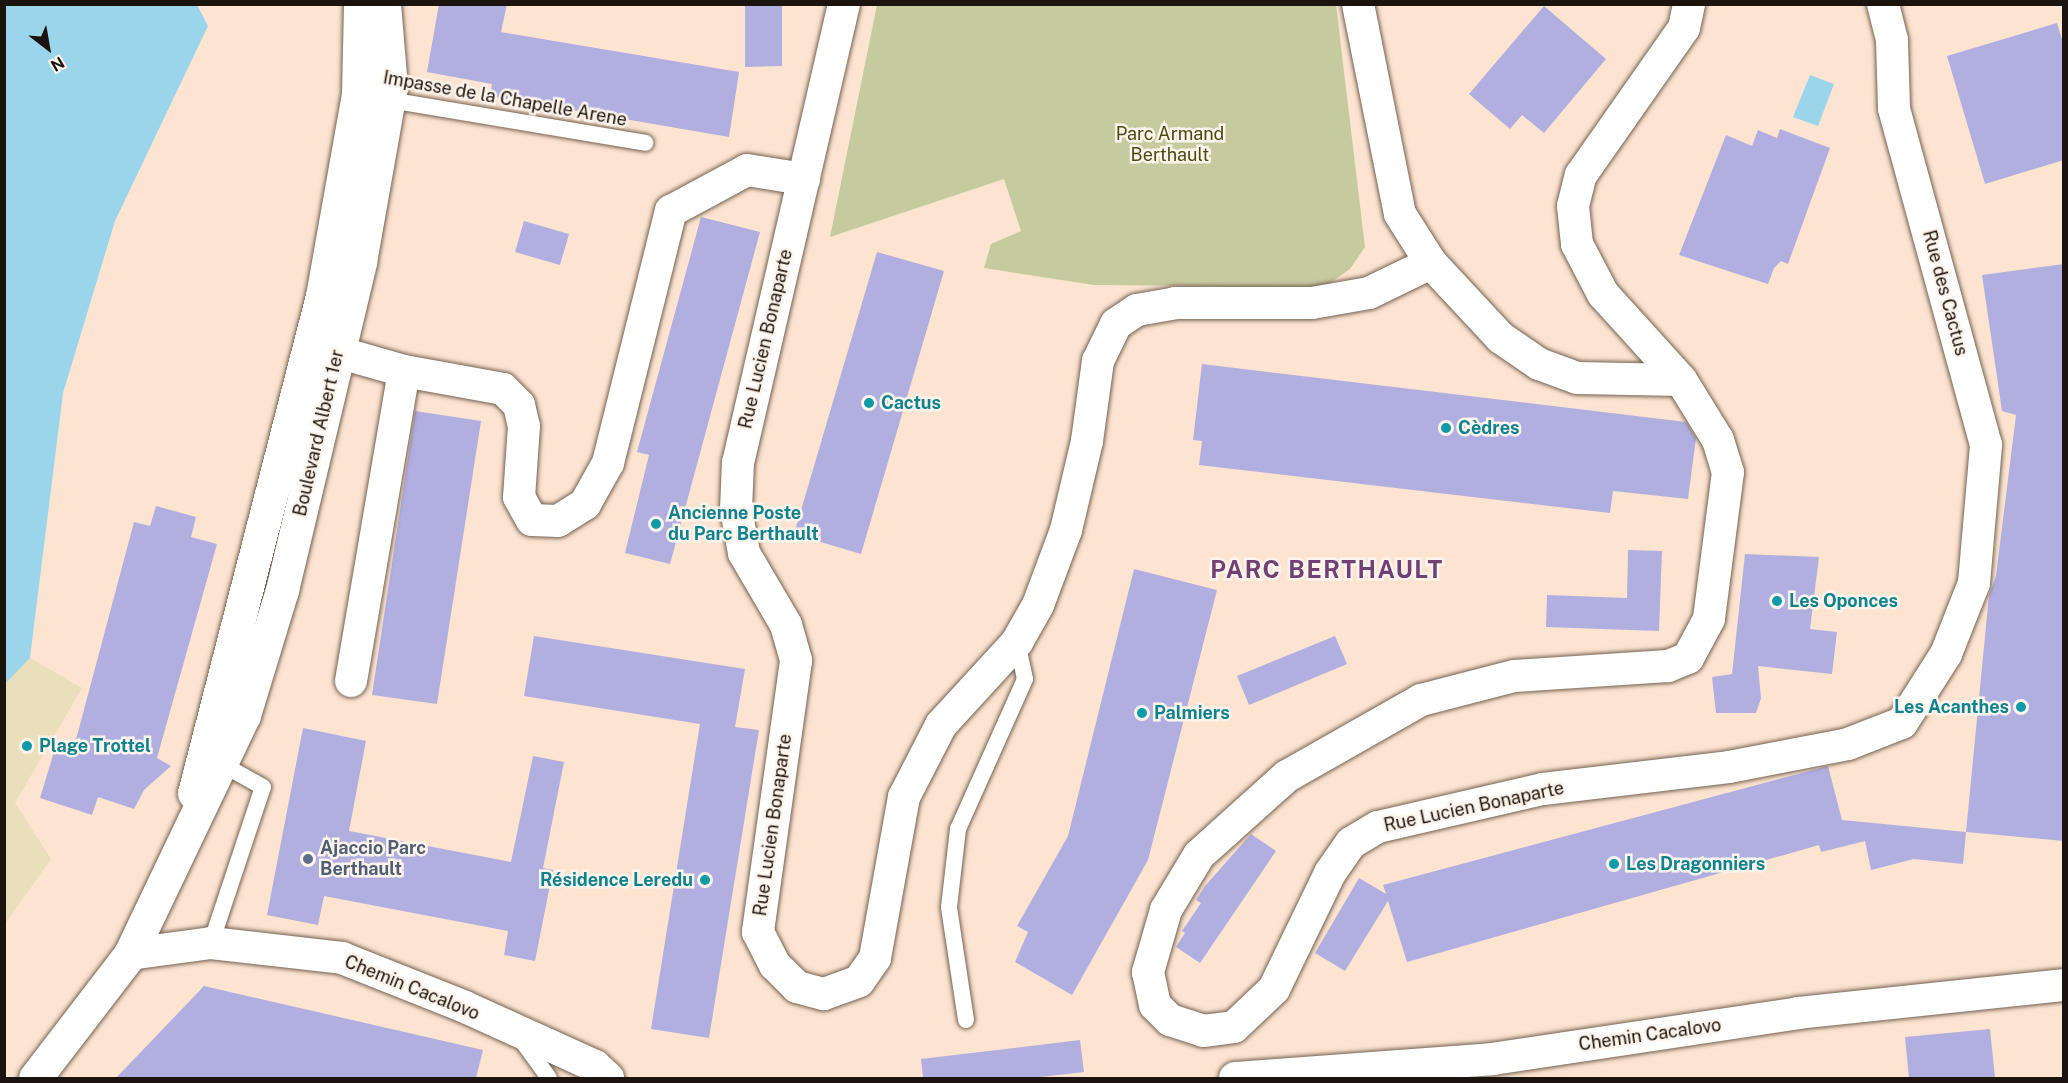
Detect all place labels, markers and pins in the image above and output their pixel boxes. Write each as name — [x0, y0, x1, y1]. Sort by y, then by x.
place label: Cactus — [881, 392, 941, 414]
marker: Cactus — [862, 396, 876, 410]
place label: Cèdres — [1458, 417, 1520, 439]
marker: Cèdres — [1439, 421, 1453, 435]
place label: Ancienne Poste du Parc Berthault — [668, 503, 819, 546]
marker: Ancienne Poste du Parc Berthault — [649, 517, 663, 531]
place label: Les Oponces — [1789, 590, 1898, 612]
marker: Les Oponces — [1770, 594, 1784, 608]
place label: Les Acanthes — [1894, 696, 2009, 718]
marker: Les Acanthes — [2014, 700, 2028, 714]
place label: Palmiers — [1154, 702, 1230, 724]
marker: Palmiers — [1135, 706, 1149, 720]
place label: Plage Trottel — [39, 735, 151, 757]
marker: Plage Trottel — [20, 739, 34, 753]
place label: Ajaccio Parc Berthault — [320, 838, 426, 880]
marker: Ajaccio Parc Berthault — [301, 852, 315, 866]
place label: Les Dragonniers — [1626, 853, 1765, 875]
marker: Les Dragonniers — [1607, 857, 1621, 871]
place label: Résidence Leredu — [540, 869, 693, 891]
marker: Résidence Leredu — [698, 873, 712, 887]

